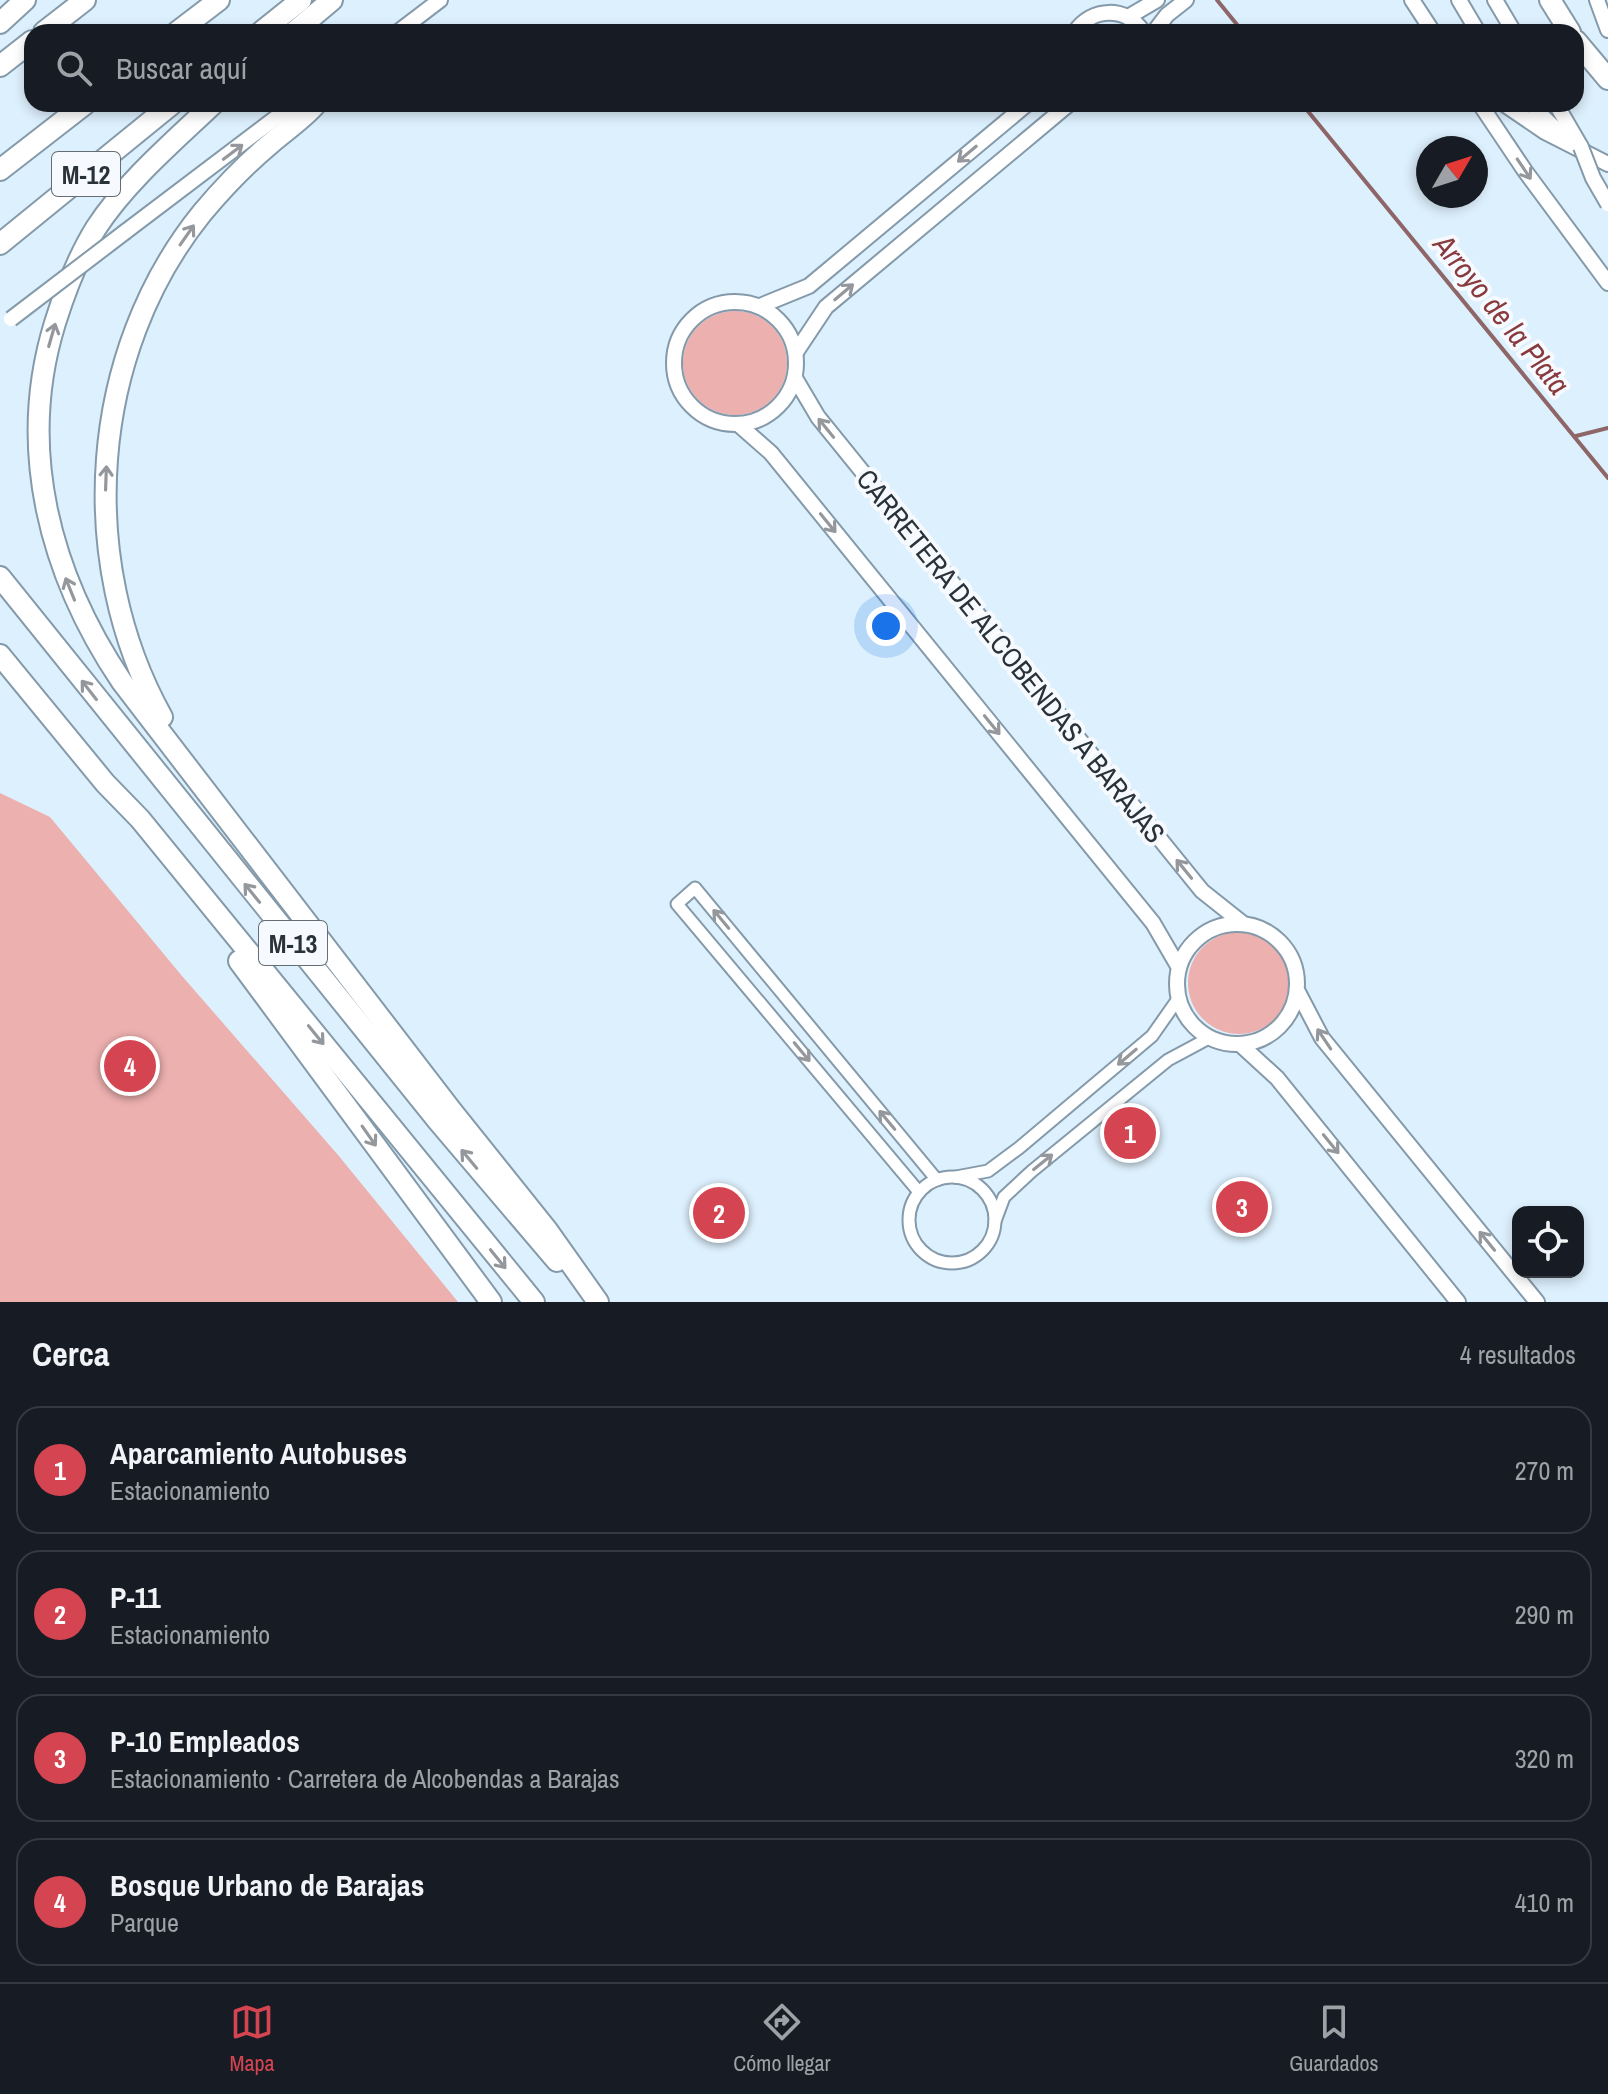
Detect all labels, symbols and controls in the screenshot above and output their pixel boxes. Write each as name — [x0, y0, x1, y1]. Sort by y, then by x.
search box — [24, 24, 1584, 112]
icon: search — [52, 46, 96, 90]
text: Buscar aquí — [116, 48, 247, 88]
north arrow — [1416, 136, 1488, 208]
one-way arrow — [222, 144, 243, 161]
one-way arrow — [957, 145, 978, 163]
road number: M-12 — [52, 152, 120, 196]
one-way arrow — [1516, 157, 1532, 179]
water label: Arroyo de la Plata — [1424, 224, 1579, 403]
one-way arrow — [179, 225, 195, 247]
one-way arrow — [833, 283, 854, 301]
one-way arrow — [45, 323, 60, 349]
one-way arrow — [818, 418, 835, 439]
street label: CARRETERA DE ALCOBENDAS A BARAJAS — [848, 461, 1174, 851]
one-way arrow — [98, 465, 113, 492]
one-way arrow — [819, 512, 837, 533]
one-way arrow — [62, 577, 77, 602]
your location — [866, 606, 906, 646]
one-way arrow — [80, 680, 98, 701]
one-way arrow — [983, 714, 1001, 735]
one-way arrow — [1175, 859, 1193, 880]
one-way arrow — [243, 883, 261, 904]
one-way arrow — [712, 909, 730, 930]
road number: M-13 — [259, 921, 327, 965]
one-way arrow — [307, 1025, 325, 1046]
one-way arrow — [1316, 1028, 1332, 1051]
pin: 4 — [104, 1036, 156, 1096]
one-way arrow — [793, 1042, 811, 1062]
one-way arrow — [1117, 1048, 1138, 1066]
pin: 1 — [1104, 1103, 1156, 1163]
one-way arrow — [878, 1110, 896, 1131]
one-way arrow — [361, 1125, 377, 1147]
one-way arrow — [1322, 1133, 1339, 1154]
one-way arrow — [460, 1150, 478, 1170]
one-way arrow — [1032, 1153, 1053, 1171]
pin: 3 — [1216, 1177, 1268, 1237]
pin: 2 — [693, 1183, 745, 1243]
map controls — [1512, 1206, 1584, 1278]
button: locate — [1512, 1206, 1584, 1278]
one-way arrow — [1479, 1231, 1497, 1252]
one-way arrow — [489, 1248, 507, 1269]
text: Cerca — [32, 1331, 110, 1377]
text: 4 resultados — [1460, 1337, 1576, 1372]
text: Aparcamiento Autobuses — [110, 1433, 407, 1473]
text: 1 — [54, 1453, 66, 1488]
text: 270 m — [1515, 1453, 1574, 1488]
text: Estacionamiento — [110, 1473, 270, 1508]
text: P-11 — [110, 1577, 161, 1617]
text: 2 — [54, 1597, 66, 1632]
text: 290 m — [1515, 1597, 1574, 1632]
text: Estacionamiento — [110, 1617, 270, 1652]
text: P-10 Empleados — [110, 1721, 300, 1761]
text: 3 — [54, 1741, 66, 1776]
text: 320 m — [1515, 1741, 1574, 1776]
text: Estacionamiento · Carretera de Alcobendas a Barajas — [110, 1761, 620, 1796]
text: Bosque Urbano de Barajas — [110, 1865, 424, 1905]
text: 4 — [54, 1885, 66, 1920]
text: 410 m — [1515, 1885, 1574, 1920]
text: Parque — [110, 1905, 179, 1940]
tab: Mapa — [229, 2000, 275, 2078]
tab: Cómo llegar — [733, 2000, 831, 2078]
tab: Guardados — [1289, 2000, 1379, 2078]

